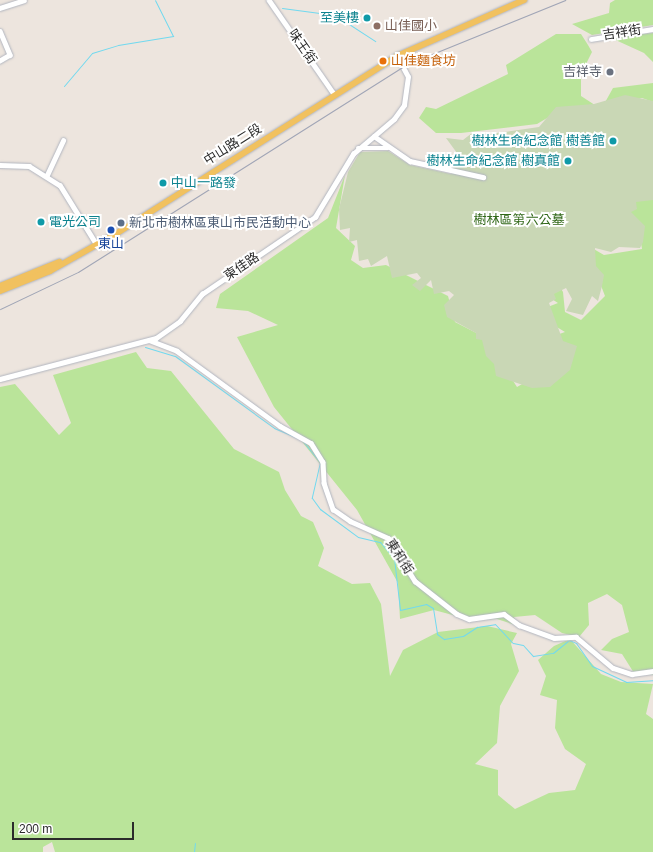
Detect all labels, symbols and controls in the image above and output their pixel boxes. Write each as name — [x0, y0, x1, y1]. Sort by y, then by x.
place label: 至美樓 — [320, 10, 359, 26]
marker: 至美樓 — [362, 13, 372, 23]
place label: 山佳國小 — [385, 18, 437, 34]
marker: 山佳國小 — [372, 21, 382, 31]
street label: 吉祥街 — [602, 22, 642, 44]
street label: 味王街 — [284, 27, 320, 67]
place label: 山佳麵食坊 — [391, 53, 456, 69]
marker: 山佳麵食坊 — [378, 56, 388, 66]
place label: 吉祥寺 — [563, 64, 602, 80]
marker: 吉祥寺 — [605, 67, 615, 77]
street label: 中山路二段 — [201, 121, 265, 169]
place label: 樹林生命紀念館 樹善館 — [471, 133, 605, 149]
marker: 樹林生命紀念館 樹善館 — [608, 136, 618, 146]
place label: 樹林生命紀念館 樹真館 — [426, 153, 560, 169]
marker: 樹林生命紀念館 樹真館 — [563, 156, 573, 166]
place label: 中山一路發 — [171, 175, 236, 191]
marker: 中山一路發 — [158, 178, 168, 188]
park label: 樹林區第六公墓 — [474, 212, 564, 228]
place label: 電光公司 — [49, 214, 101, 230]
place label: 新北市樹林區東山市民活動中心 — [129, 215, 311, 231]
marker: 電光公司 — [36, 217, 46, 227]
marker: 新北市樹林區東山市民活動中心 — [116, 218, 126, 228]
marker: 東山 — [106, 225, 116, 235]
place label: 東山 — [98, 236, 124, 252]
street label: 東佳路 — [221, 250, 263, 284]
street label: 東和街 — [382, 536, 416, 578]
scale bar — [14, 814, 136, 840]
text: 200 m — [19, 822, 52, 836]

